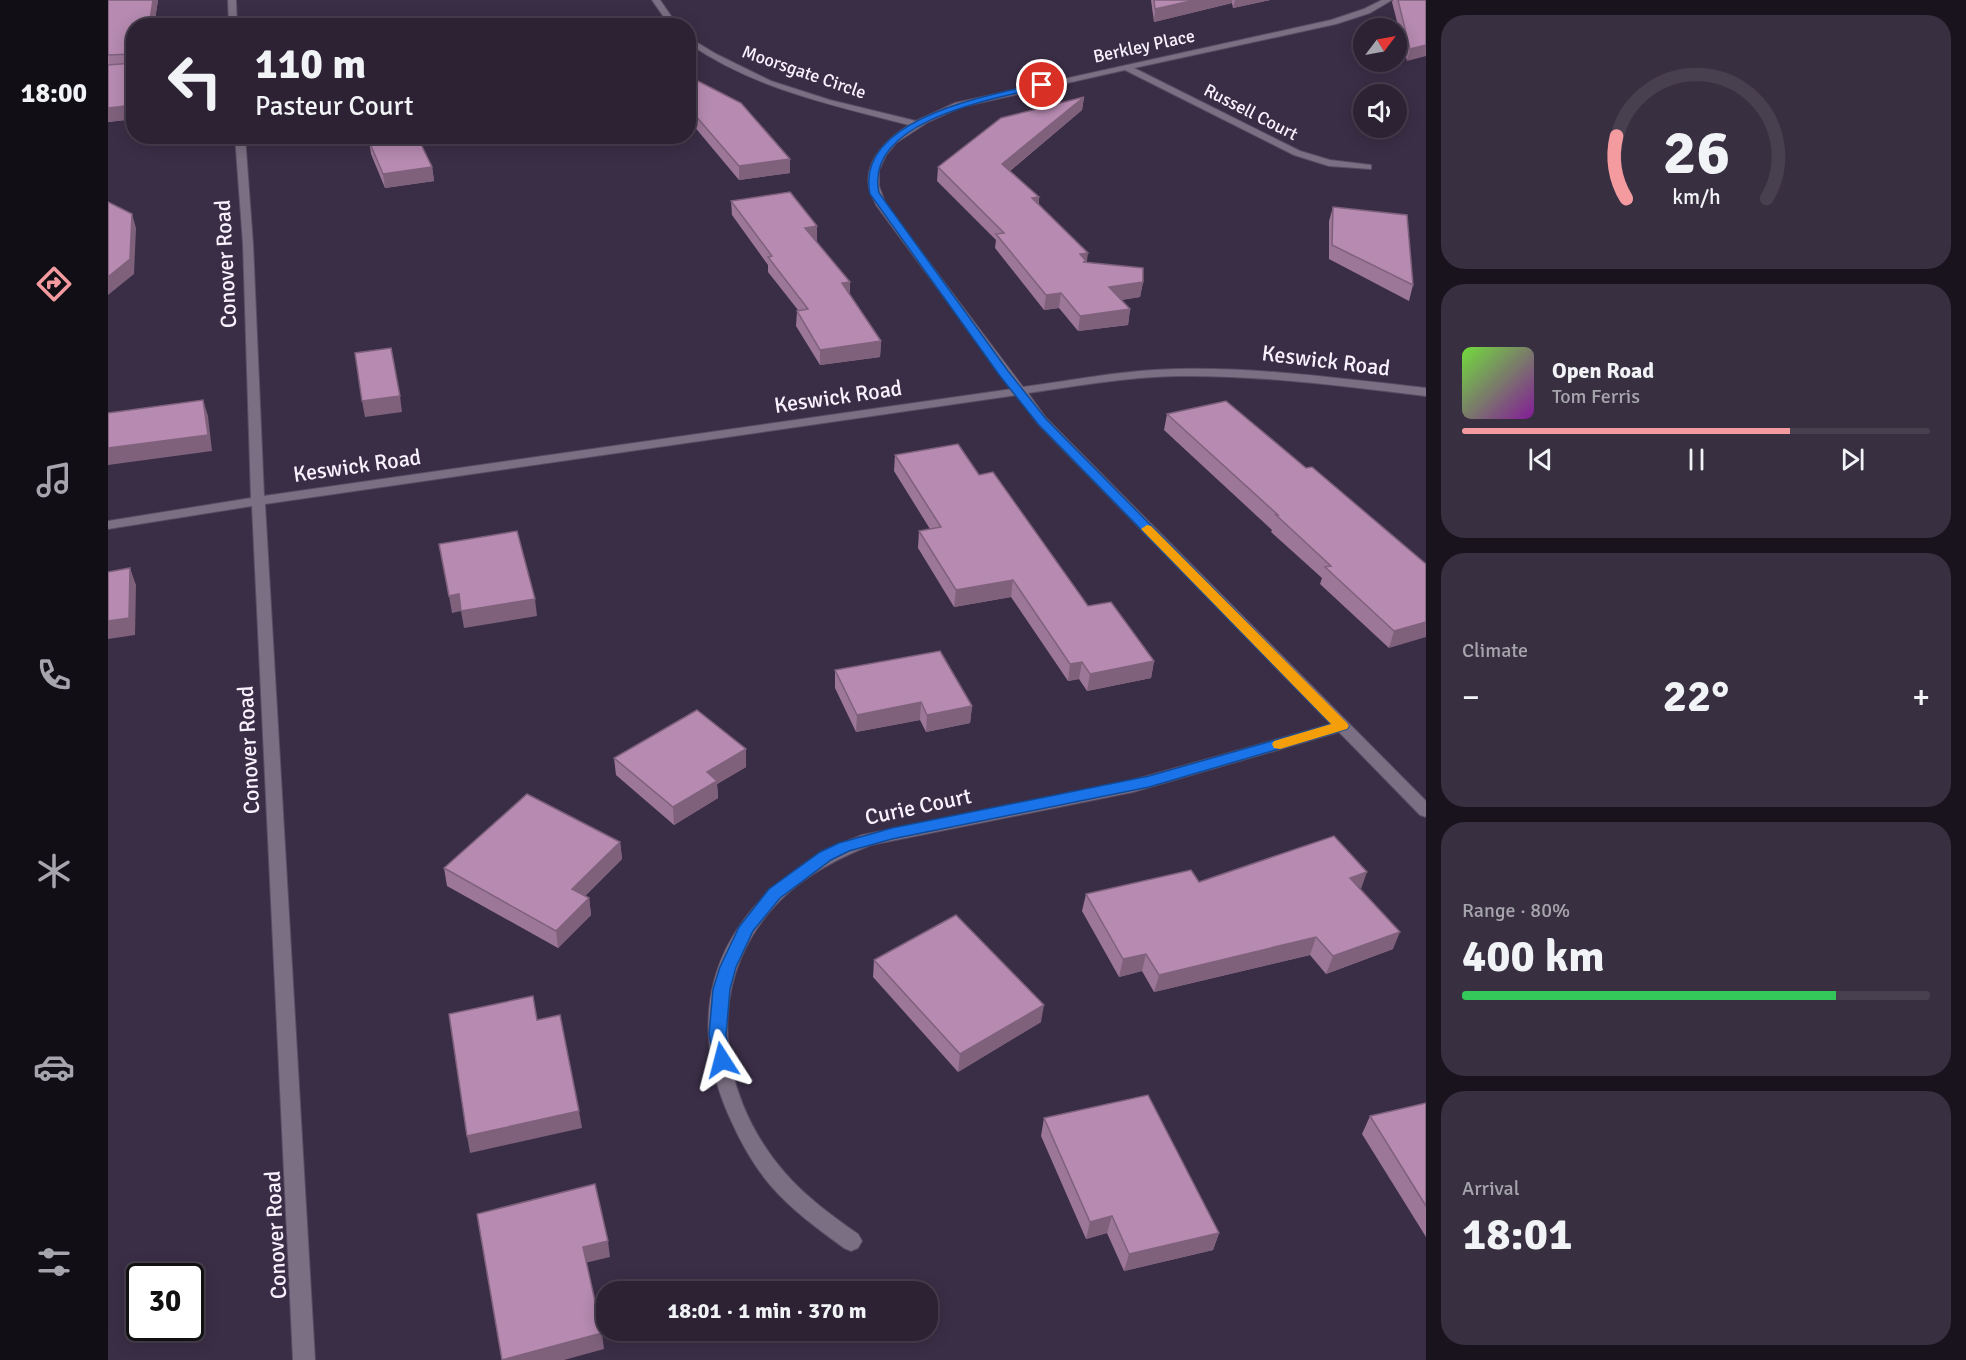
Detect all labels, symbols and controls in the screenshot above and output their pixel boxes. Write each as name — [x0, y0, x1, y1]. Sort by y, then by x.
north arrow — [1353, 18, 1407, 72]
map controls — [1353, 18, 1407, 138]
street label: Berkley Place — [1091, 24, 1197, 68]
text: 110 m — [255, 39, 366, 90]
street label: Moorsgate Circle — [739, 40, 869, 104]
icon: left — [156, 42, 234, 120]
pin — [1016, 59, 1067, 110]
icon: arrive — [1025, 68, 1058, 101]
text: 18:00 — [21, 77, 87, 110]
street label: Russell Court — [1200, 79, 1302, 145]
button: sound — [1353, 84, 1407, 138]
text: Pasteur Court — [255, 90, 413, 123]
text: 26 — [1662, 114, 1730, 191]
text: km/h — [1672, 184, 1720, 210]
street label: Conover Road — [209, 199, 242, 329]
icon: directions — [33, 263, 75, 305]
street label: Keswick Road — [1260, 339, 1392, 382]
text: Open Road — [1552, 357, 1654, 384]
street label: Keswick Road — [772, 374, 904, 419]
text: Tom Ferris — [1552, 384, 1640, 409]
street label: Keswick Road — [291, 443, 423, 488]
icon: previous — [1524, 443, 1557, 476]
icon: pause — [1680, 443, 1713, 476]
icon: next — [1836, 443, 1869, 476]
icon: music — [33, 459, 75, 501]
text: Climate — [1462, 638, 1528, 663]
icon: phone — [33, 654, 75, 696]
text: 22° — [1663, 669, 1729, 724]
text: − — [1462, 677, 1480, 718]
text: + — [1912, 677, 1930, 718]
street label: Conover Road — [232, 685, 265, 815]
street label: Curie Court — [862, 782, 974, 831]
icon: climate — [33, 850, 75, 892]
text: Range · 80% — [1462, 898, 1570, 923]
text: 400 km — [1462, 929, 1605, 984]
position arrow — [690, 1028, 754, 1092]
icon: car — [33, 1046, 75, 1088]
street label: Conover Road — [259, 1170, 292, 1300]
text: Arrival — [1462, 1176, 1520, 1201]
text: 18:01 — [1462, 1207, 1572, 1262]
icon: filters — [33, 1241, 75, 1283]
speed limit sign: 30 — [126, 1263, 204, 1341]
text: 18:01 · 1 min · 370 m — [667, 1297, 867, 1324]

